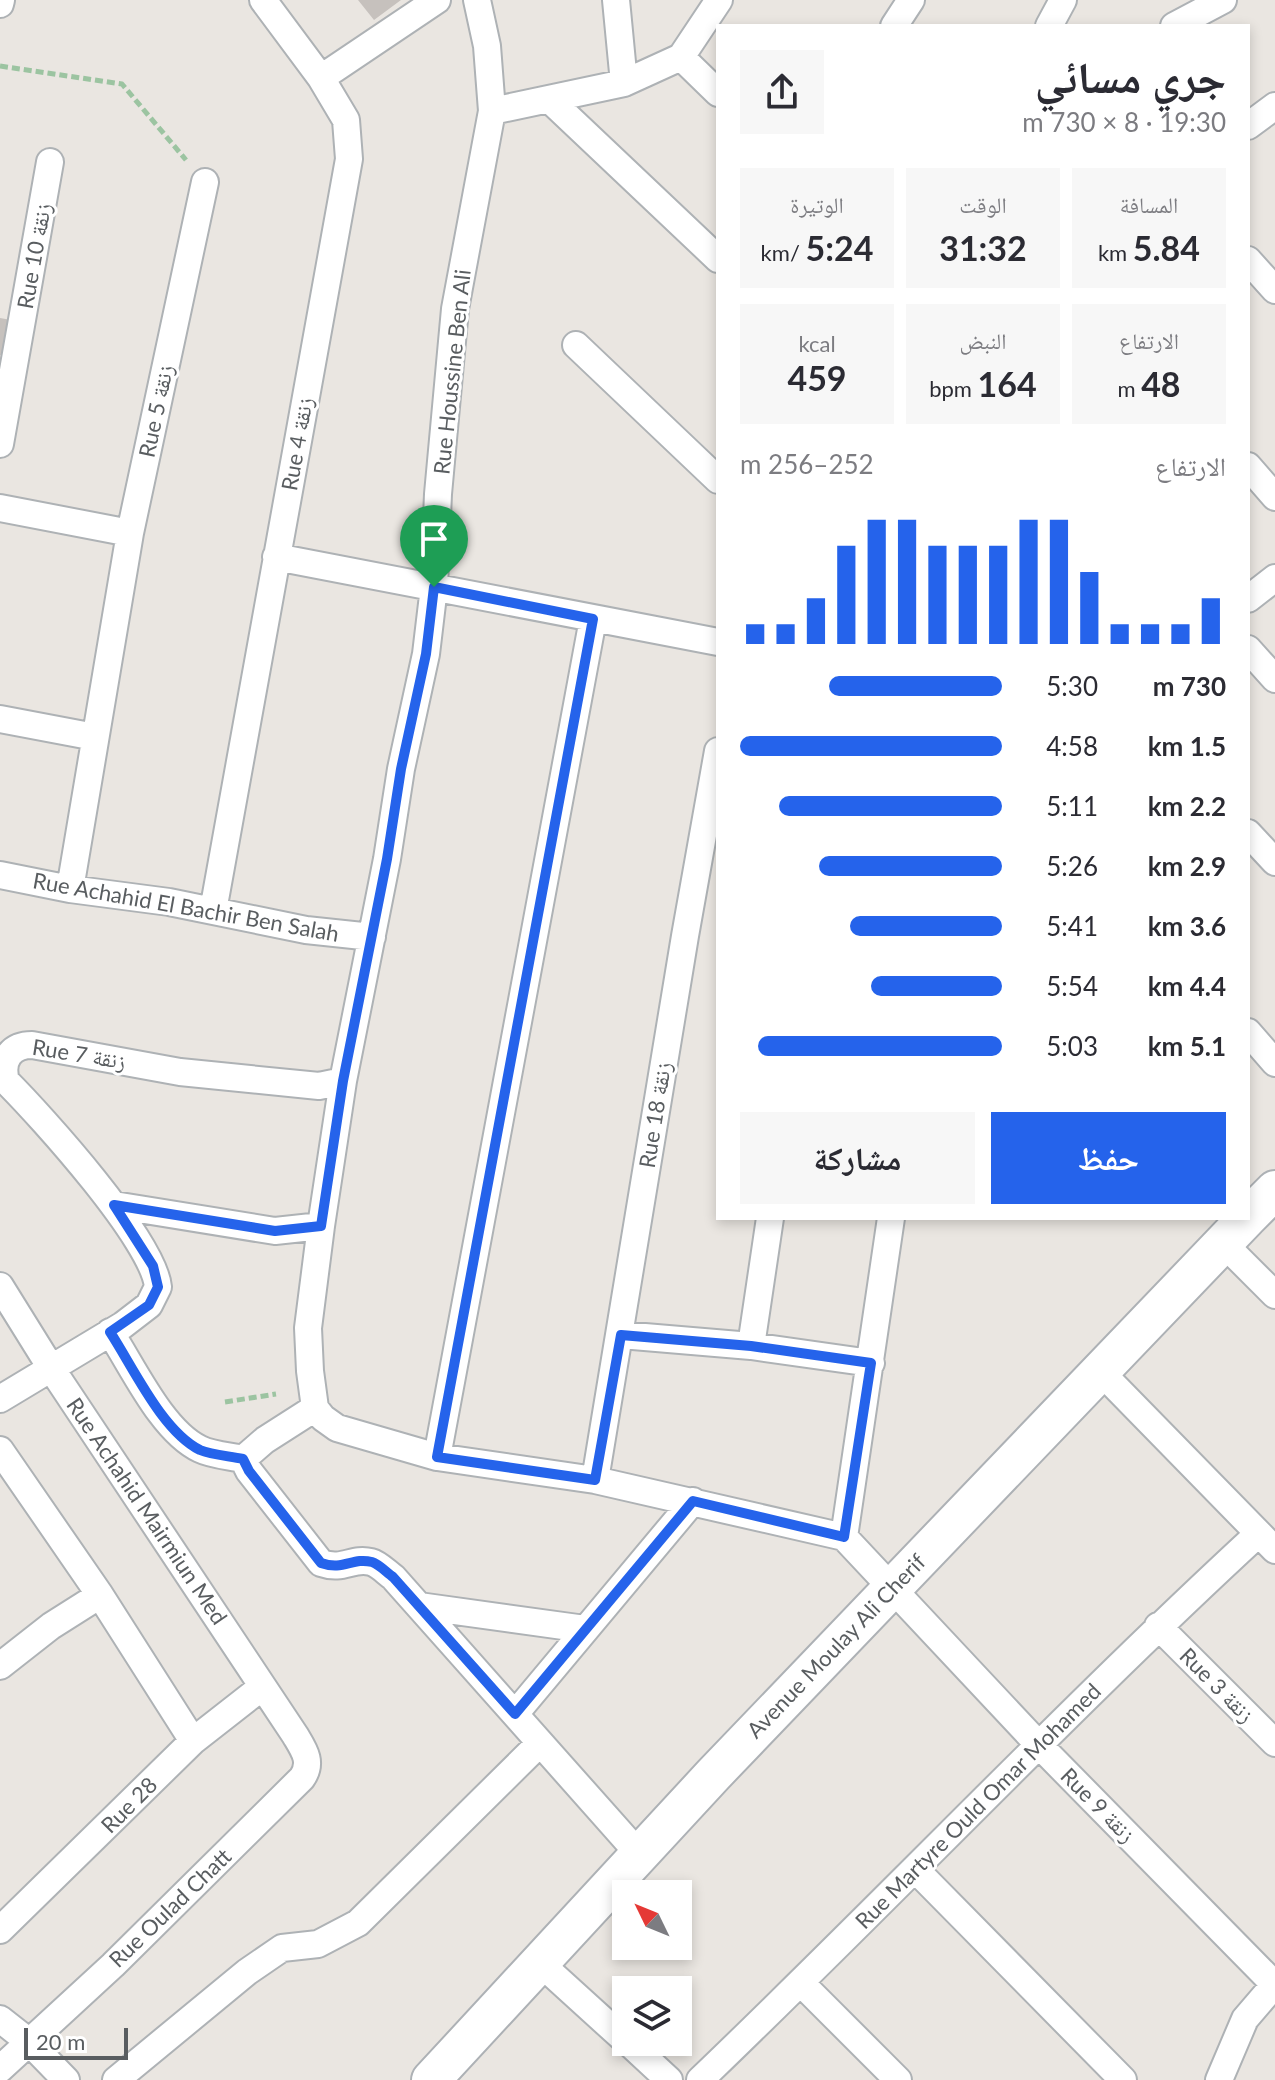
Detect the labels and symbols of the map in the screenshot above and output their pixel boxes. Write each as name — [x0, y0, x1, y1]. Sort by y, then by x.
street label: Rue 10 زنقة — [11, 201, 56, 311]
street label: Rue Houssine Ben Ali — [427, 268, 476, 476]
street label: Rue 5 زنقة — [133, 362, 179, 460]
street label: Rue 4 زنقة — [275, 395, 318, 493]
pin — [400, 505, 468, 587]
street label: Rue Achahid El Bachir Ben Salah — [31, 866, 341, 947]
street label: Rue 7 زنقة — [30, 1033, 128, 1074]
street label: Rue 18 زنقة — [633, 1060, 676, 1170]
street label: Rue Achahid Mairmiun Med — [61, 1392, 233, 1629]
street label: Avenue Moulay Ali Cherif — [741, 1548, 931, 1743]
street label: Rue 3 زنقة — [1174, 1642, 1260, 1728]
street label: Rue Martyre Ould Omar Mohamed — [849, 1677, 1106, 1934]
street label: Rue 9 زنقة — [1055, 1762, 1141, 1848]
street label: Rue 28 — [95, 1771, 162, 1838]
street label: Rue Oulad Chatt — [103, 1843, 236, 1973]
north arrow — [612, 1880, 692, 1960]
scale bar — [24, 2024, 128, 2060]

